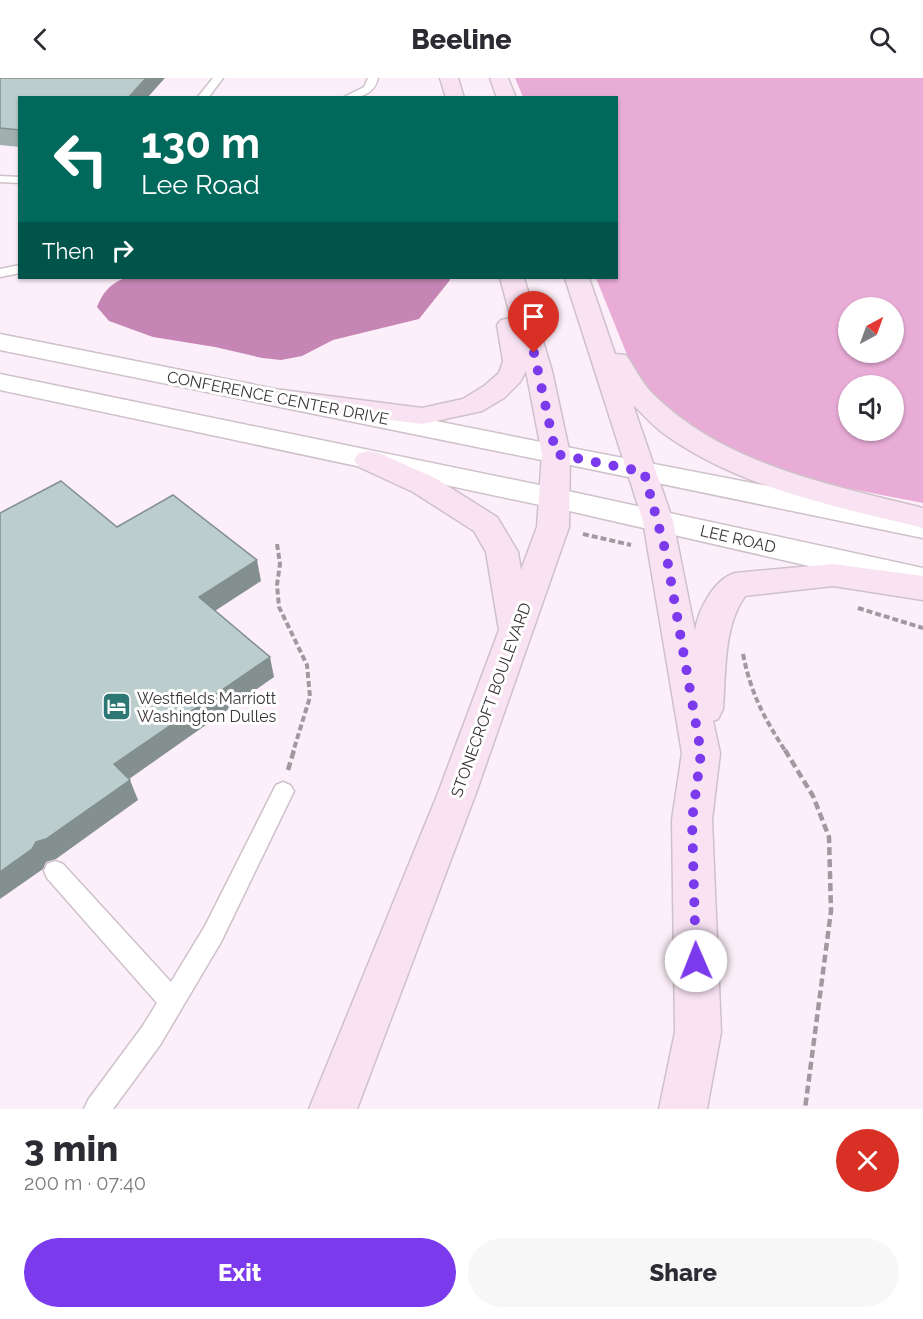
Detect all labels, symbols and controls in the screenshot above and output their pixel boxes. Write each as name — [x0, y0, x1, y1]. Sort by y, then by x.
icon: back — [24, 23, 57, 56]
icon: search — [866, 23, 899, 56]
text: Beeline — [411, 24, 512, 55]
text: 130 m — [141, 119, 260, 168]
icon: left — [42, 120, 120, 198]
text: Lee Road — [141, 169, 260, 200]
icon: right — [106, 234, 139, 267]
text: Then — [42, 238, 94, 264]
pin — [508, 291, 559, 353]
north arrow — [838, 297, 904, 363]
map controls — [838, 297, 904, 441]
icon: arrive — [517, 300, 550, 333]
street label: CONFERENCE CENTER DRIVE — [166, 367, 391, 429]
button: sound — [838, 375, 904, 441]
street label: LEE ROAD — [698, 521, 778, 557]
street label: STONECROFT BOULEVARD — [447, 600, 535, 800]
place label: Westfields Marriott Washington Dulles — [137, 689, 277, 726]
hotel icon: Westfields Marriott Washington Dulles — [100, 691, 132, 723]
position arrow — [664, 929, 728, 993]
text: 3 min — [24, 1127, 118, 1169]
button: close — [836, 1129, 899, 1192]
text: 200 m · 07:40 — [24, 1171, 146, 1195]
button: Exit — [24, 1238, 456, 1307]
button: Share — [468, 1238, 899, 1307]

